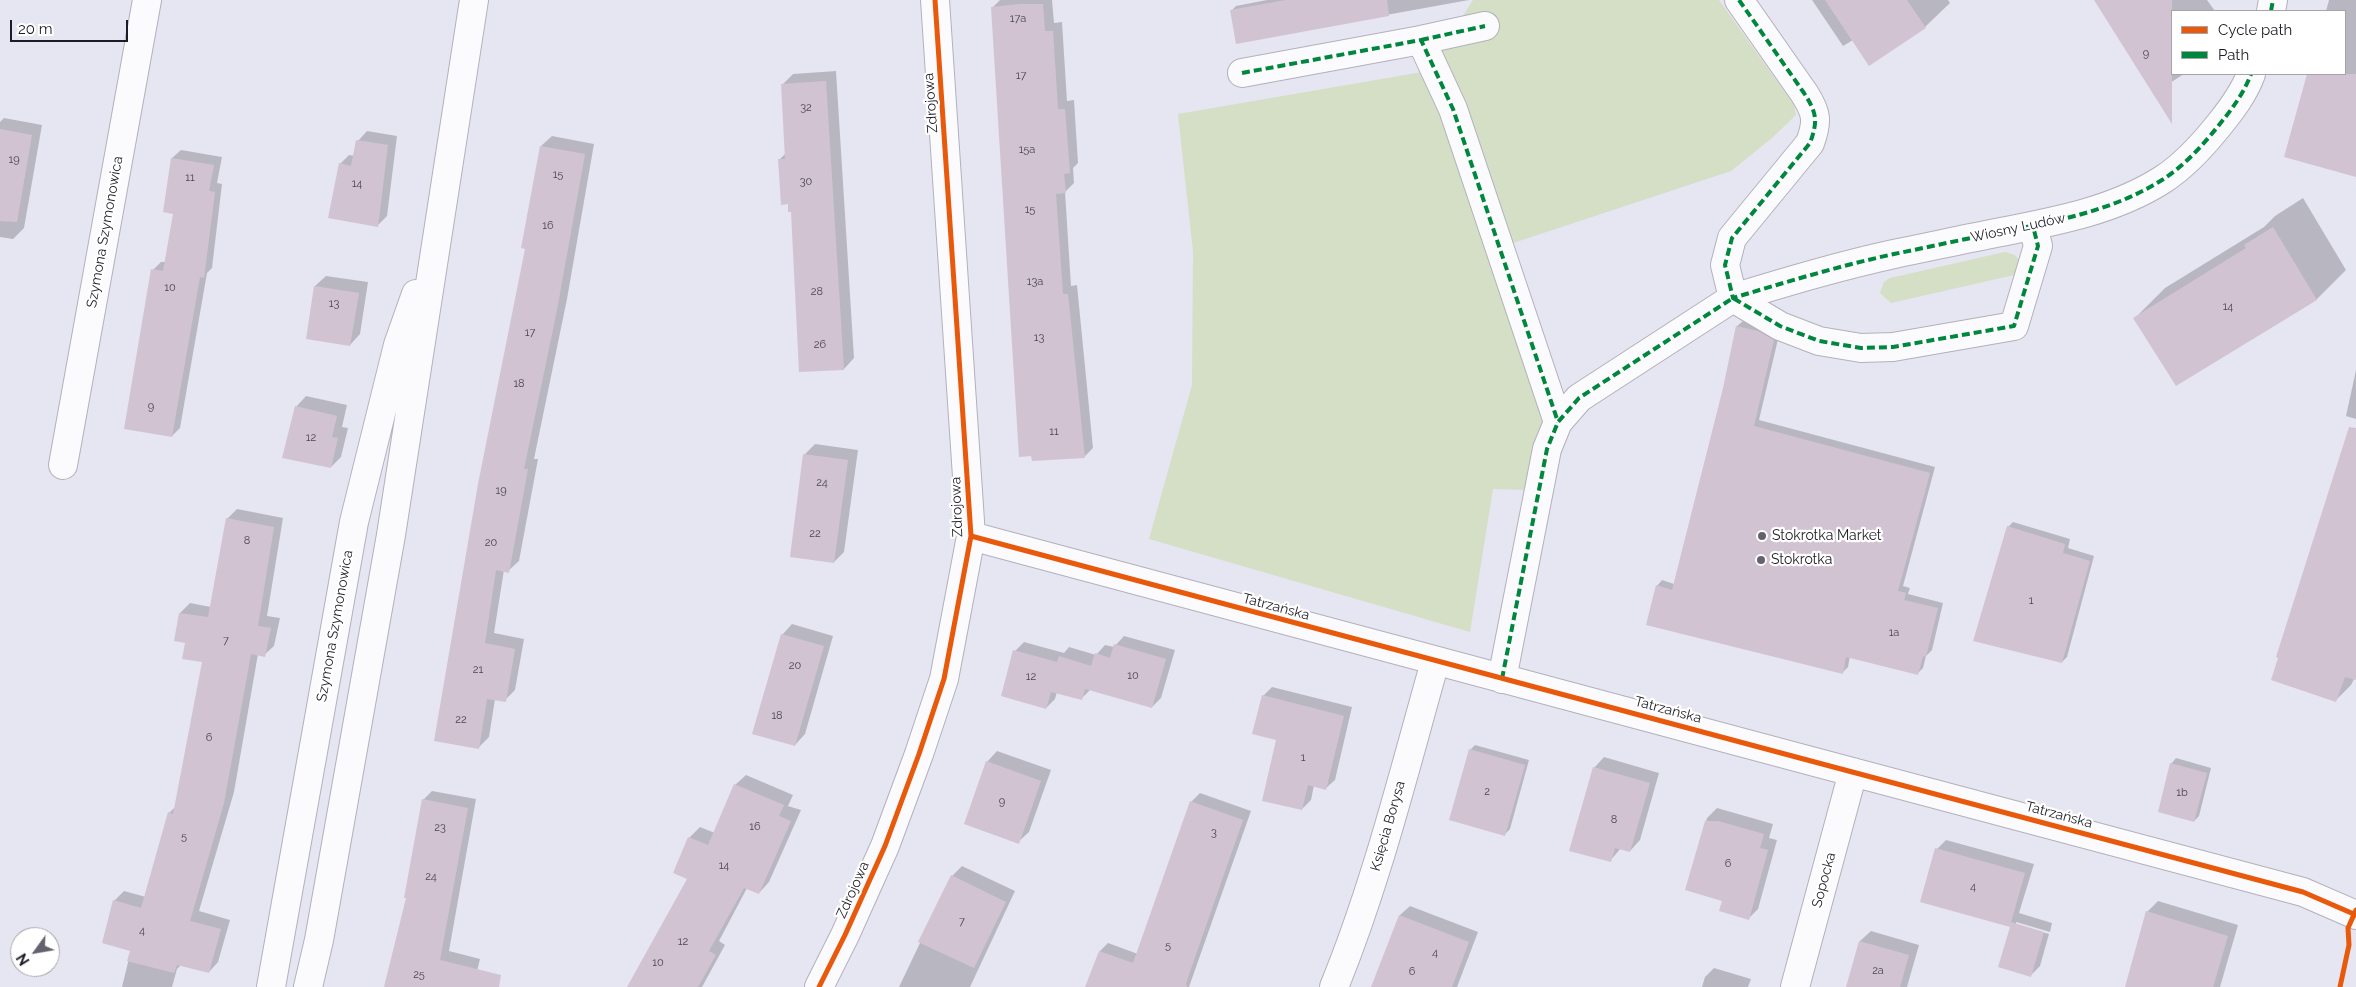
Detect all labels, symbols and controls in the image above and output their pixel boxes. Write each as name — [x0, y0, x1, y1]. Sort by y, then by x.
scale bar — [12, 10, 130, 42]
legend — [2171, 10, 2346, 75]
house number: 17a — [1010, 12, 1026, 26]
text: 20 m — [18, 20, 53, 38]
text: Cycle path — [2218, 21, 2292, 39]
text: Path — [2218, 46, 2249, 64]
house number: 9 — [2143, 47, 2149, 61]
house number: 17 — [1016, 69, 1026, 83]
street label: Zdrojowa — [921, 72, 941, 134]
house number: 32 — [800, 101, 812, 115]
house number: 15a — [1019, 143, 1035, 157]
house number: 19 — [8, 153, 20, 167]
street label: Szymona Szymonowica — [83, 155, 127, 309]
house number: 15 — [553, 168, 563, 182]
house number: 11 — [185, 171, 195, 185]
house number: 30 — [800, 175, 812, 189]
house number: 14 — [352, 177, 362, 191]
house number: 15 — [1025, 203, 1035, 217]
street label: Wiosny Ludów — [1969, 210, 2067, 246]
house number: 16 — [542, 219, 554, 233]
house number: 13a — [1027, 275, 1043, 289]
house number: 10 — [164, 281, 176, 295]
house number: 28 — [811, 285, 823, 299]
house number: 13 — [329, 297, 339, 311]
house number: 14 — [2223, 300, 2233, 314]
house number: 17 — [525, 326, 535, 340]
house number: 13 — [1034, 331, 1044, 345]
house number: 26 — [814, 338, 826, 352]
house number: 18 — [513, 377, 525, 391]
house number: 9 — [148, 400, 154, 414]
house number: 11 — [1049, 425, 1059, 439]
house number: 12 — [306, 431, 316, 445]
house number: 24 — [816, 476, 828, 490]
street label: Zdrojowa — [948, 477, 966, 537]
house number: 19 — [495, 484, 507, 498]
house number: 22 — [809, 527, 821, 541]
place label: Stokrotka Market — [1772, 528, 1882, 544]
marker: Stokrotka Market — [1756, 530, 1768, 542]
house number: 8 — [244, 534, 250, 548]
house number: 20 — [485, 536, 497, 550]
street label: Szymona Szymonowica — [313, 549, 357, 703]
place label: Stokrotka — [1771, 552, 1832, 568]
marker: Stokrotka — [1755, 554, 1767, 566]
street label: Tatrzańska — [1241, 590, 1311, 624]
house number: 1 — [2029, 594, 2033, 608]
house number: 1a — [1889, 626, 1899, 640]
house number: 7 — [223, 634, 229, 648]
house number: 20 — [789, 659, 801, 673]
house number: 21 — [473, 663, 483, 677]
house number: 10 — [1127, 669, 1139, 683]
house number: 12 — [1026, 670, 1036, 684]
street label: Tatrzańska — [1633, 693, 1703, 727]
house number: 18 — [771, 709, 783, 723]
house number: 22 — [455, 713, 467, 727]
house number: 6 — [206, 731, 212, 745]
house number: 1 — [1301, 751, 1305, 765]
street label: Księcia Borysa — [1367, 779, 1409, 873]
house number: 2 — [1484, 785, 1490, 799]
house number: 1b — [2176, 786, 2188, 800]
house number: 9 — [999, 795, 1005, 809]
street label: Tatrzańska — [2024, 798, 2094, 832]
house number: 8 — [1611, 813, 1617, 827]
house number: 16 — [749, 820, 761, 834]
house number: 23 — [434, 821, 446, 835]
house number: 3 — [1211, 826, 1217, 840]
house number: 5 — [181, 830, 187, 844]
street label: Sopocka — [1809, 851, 1839, 909]
house number: 6 — [1725, 857, 1731, 871]
house number: 14 — [719, 859, 729, 873]
street label: Zdrojowa — [833, 859, 873, 921]
house number: 24 — [425, 870, 437, 884]
house number: 4 — [1970, 880, 1976, 894]
house number: 7 — [959, 915, 965, 929]
house number: 4 — [139, 924, 145, 938]
north arrow — [10, 927, 60, 977]
house number: 12 — [678, 935, 688, 949]
house number: 5 — [1165, 939, 1171, 953]
house number: 4 — [1432, 946, 1438, 960]
text: N — [14, 951, 33, 968]
house number: 10 — [652, 956, 664, 970]
house number: 2a — [1872, 964, 1884, 978]
house number: 6 — [1409, 965, 1415, 979]
house number: 25 — [413, 968, 425, 982]

